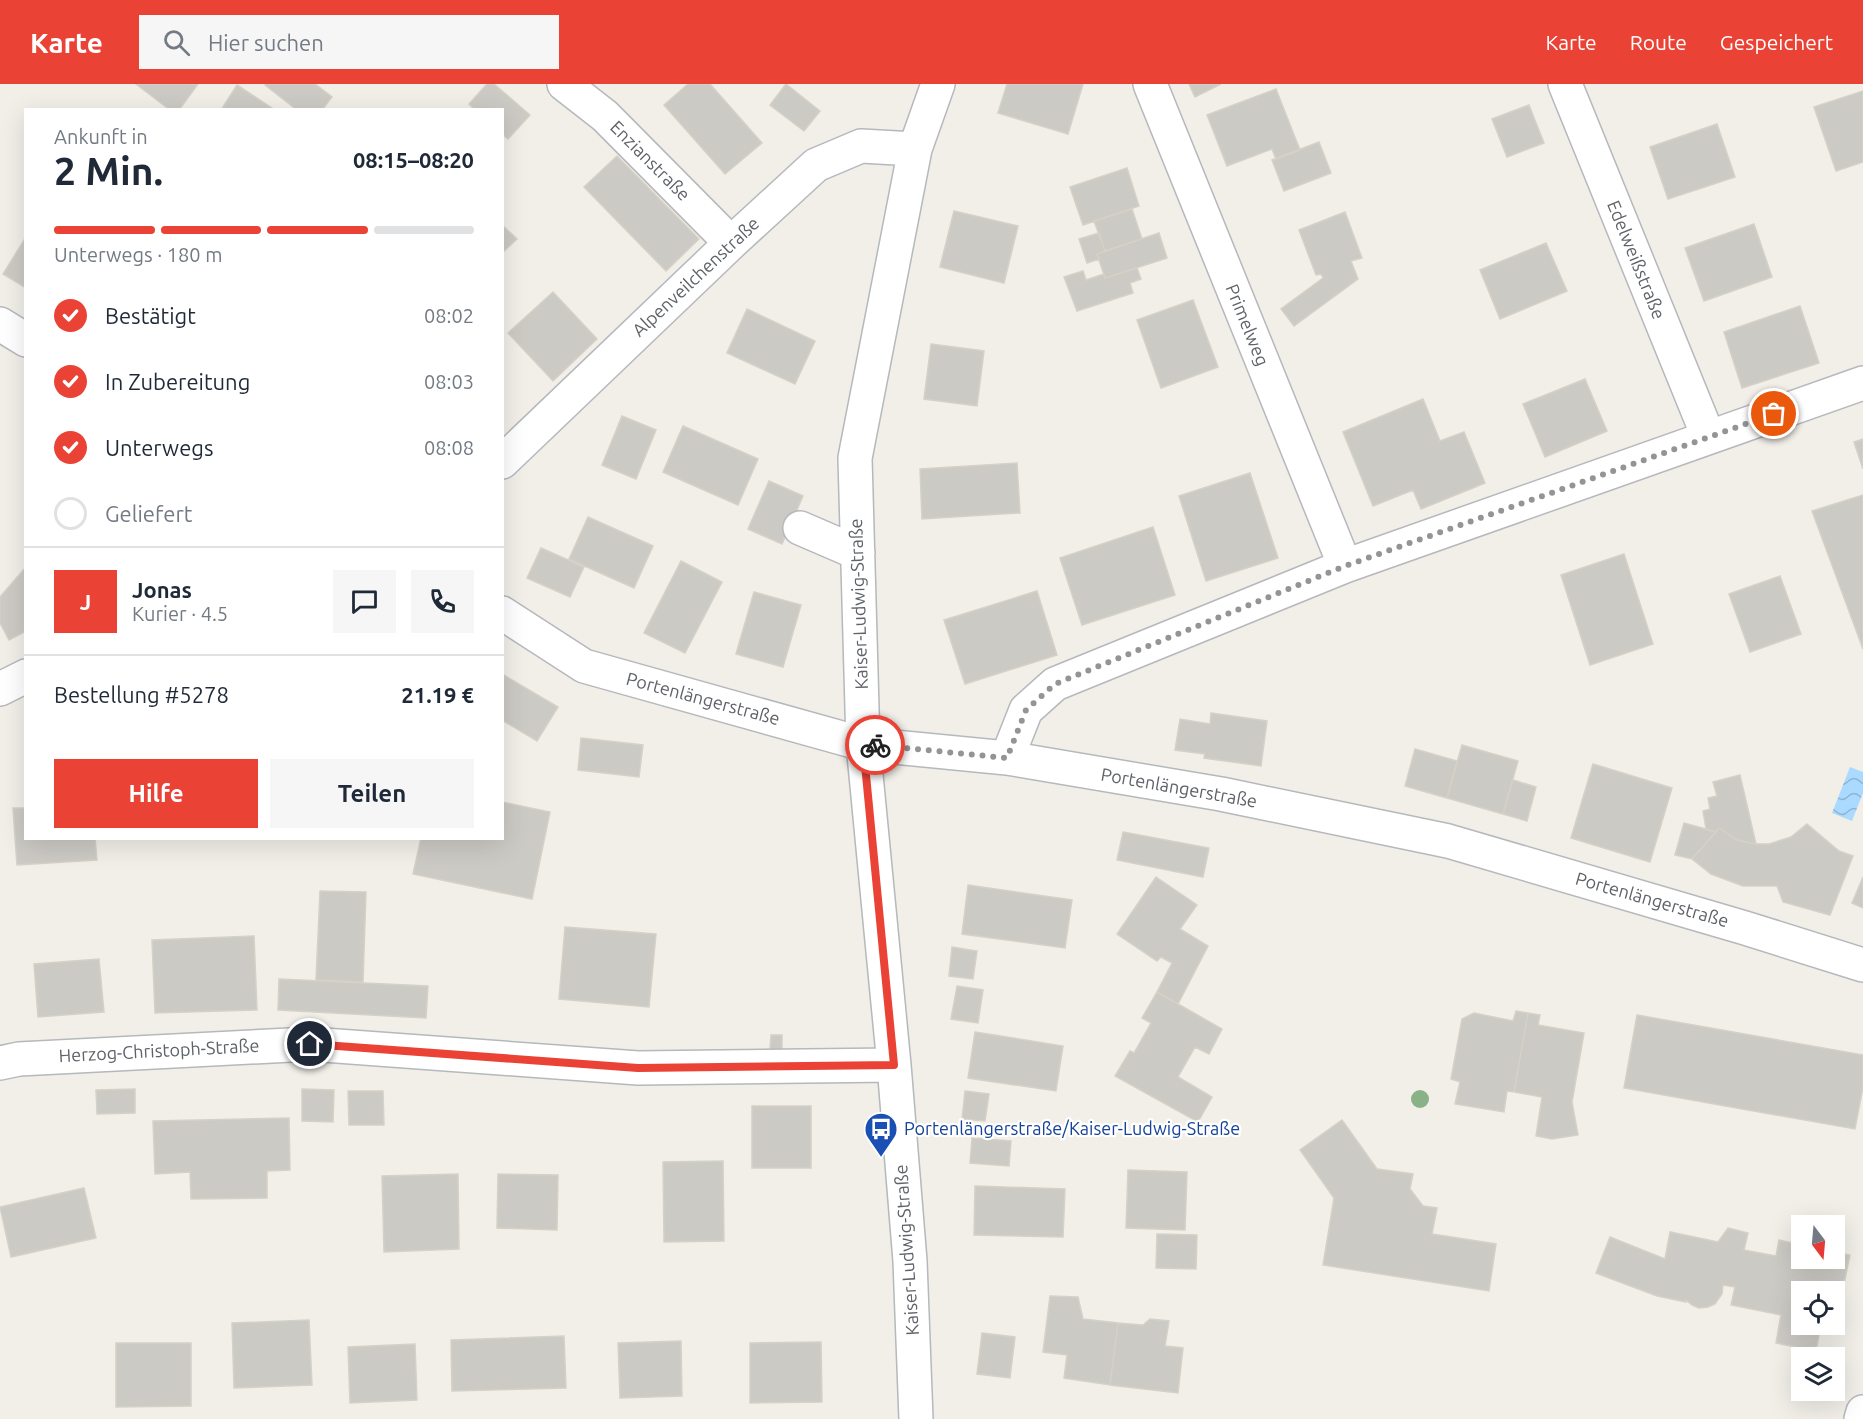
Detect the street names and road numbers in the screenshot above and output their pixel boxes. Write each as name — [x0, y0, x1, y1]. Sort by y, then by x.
street label: Enzianstraße — [607, 116, 695, 204]
street label: Edelweißstraße — [1604, 197, 1670, 322]
street label: Alpenveilchenstraße — [628, 213, 763, 340]
street label: Primelweg — [1222, 281, 1273, 368]
street label: Kaiser-Ludwig-Straße — [845, 518, 871, 690]
street label: Portenlängerstraße — [624, 668, 782, 728]
street label: Portenlängerstraße — [1099, 763, 1259, 811]
street label: Portenlängerstraße — [1573, 868, 1731, 930]
street label: Herzog-Christoph-Straße — [58, 1035, 260, 1065]
street label: Kaiser-Ludwig-Straße — [890, 1164, 922, 1336]

